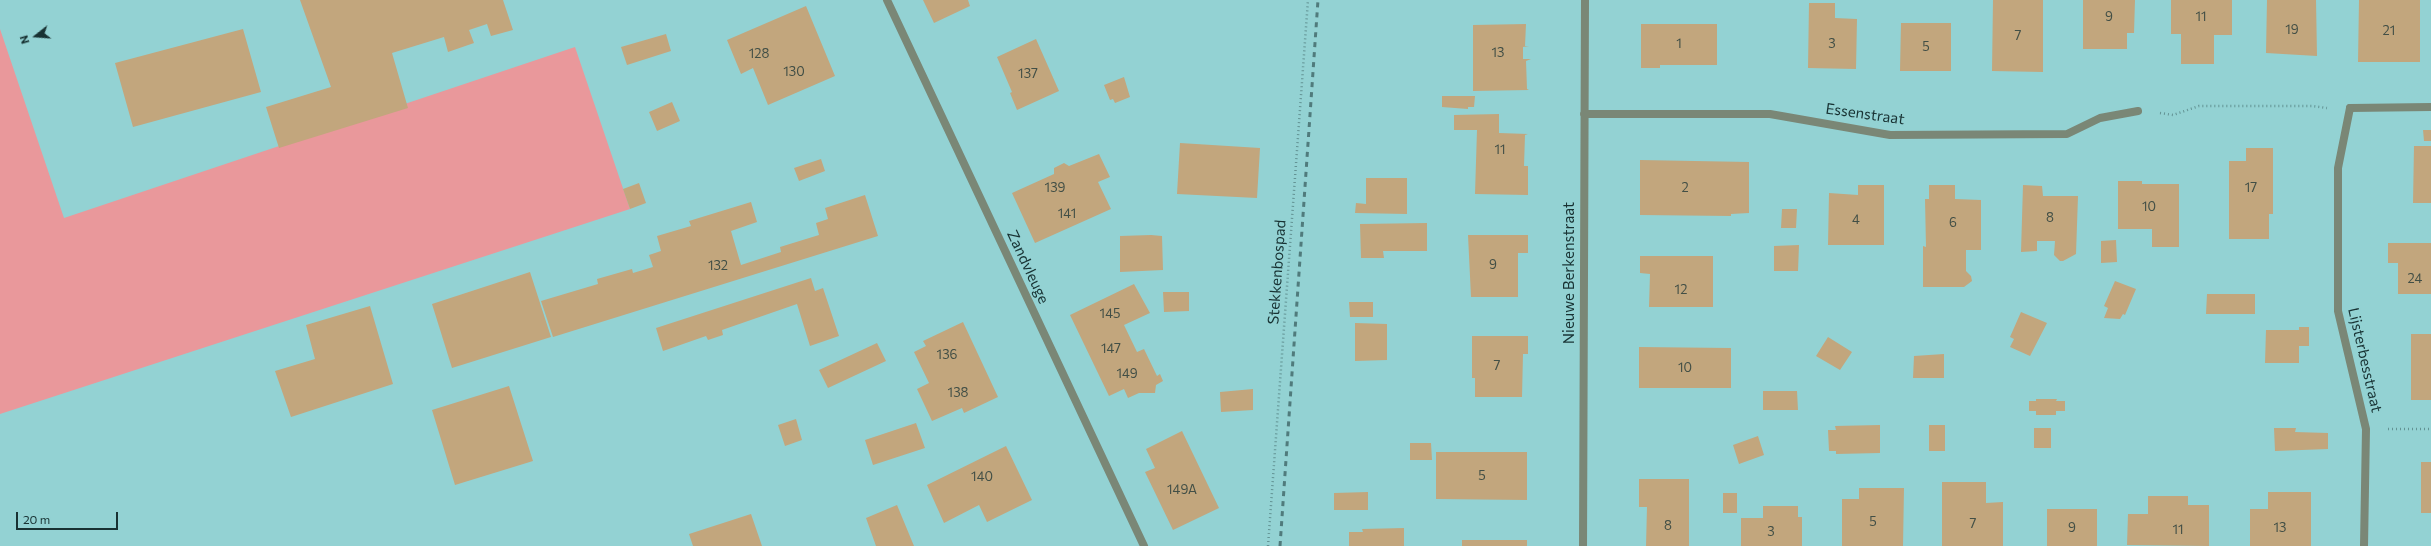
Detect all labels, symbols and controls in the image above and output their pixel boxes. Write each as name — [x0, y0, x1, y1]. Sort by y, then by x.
house number: 9 — [2105, 9, 2113, 25]
house number: 11 — [2195, 9, 2207, 25]
north arrow — [16, 16, 56, 56]
house number: 19 — [2285, 22, 2299, 38]
house number: 21 — [2383, 23, 2395, 39]
house number: 7 — [2015, 28, 2021, 44]
text: N — [17, 34, 31, 46]
house number: 1 — [1676, 36, 1682, 52]
house number: 3 — [1828, 36, 1836, 52]
house number: 5 — [1922, 39, 1930, 55]
house number: 13 — [1492, 45, 1504, 61]
house number: 128 — [749, 46, 769, 62]
house number: 130 — [783, 64, 805, 80]
house number: 137 — [1018, 66, 1038, 82]
street label: Essenstraat — [1824, 100, 1906, 128]
house number: 11 — [1494, 142, 1506, 158]
house number: 139 — [1045, 180, 1065, 196]
house number: 2 — [1681, 180, 1689, 196]
house number: 17 — [2245, 180, 2257, 196]
house number: 10 — [2142, 199, 2156, 215]
street label: Nieuwe Berkenstraat — [1560, 202, 1578, 344]
house number: 141 — [1058, 206, 1076, 222]
house number: 8 — [2046, 210, 2054, 226]
house number: 4 — [1852, 212, 1860, 228]
house number: 6 — [1949, 215, 1957, 231]
street label: Stekkenbospad — [1264, 219, 1290, 325]
street label: Zandvleuge — [1003, 227, 1053, 307]
house number: 9 — [1489, 257, 1497, 273]
house number: 132 — [708, 258, 728, 274]
house number: 24 — [2408, 271, 2422, 287]
house number: 12 — [1675, 282, 1687, 298]
house number: 145 — [1100, 306, 1120, 322]
street label: Lijsterbesstraat — [2344, 306, 2386, 414]
house number: 147 — [1101, 341, 1121, 357]
house number: 136 — [937, 347, 957, 363]
house number: 7 — [1494, 358, 1500, 374]
house number: 10 — [1678, 360, 1692, 376]
house number: 149 — [1116, 366, 1138, 382]
house number: 138 — [948, 385, 968, 401]
house number: 5 — [1478, 468, 1486, 484]
house number: 140 — [971, 469, 993, 485]
house number: 149A — [1167, 482, 1197, 498]
scale bar — [18, 504, 120, 530]
text: 20 m — [23, 512, 50, 526]
house number: 5 — [1869, 514, 1877, 530]
house number: 7 — [1970, 516, 1976, 532]
house number: 8 — [1664, 518, 1672, 534]
house number: 9 — [2068, 520, 2076, 536]
house number: 13 — [2274, 520, 2286, 536]
house number: 11 — [2172, 522, 2184, 538]
house number: 3 — [1767, 524, 1775, 540]

